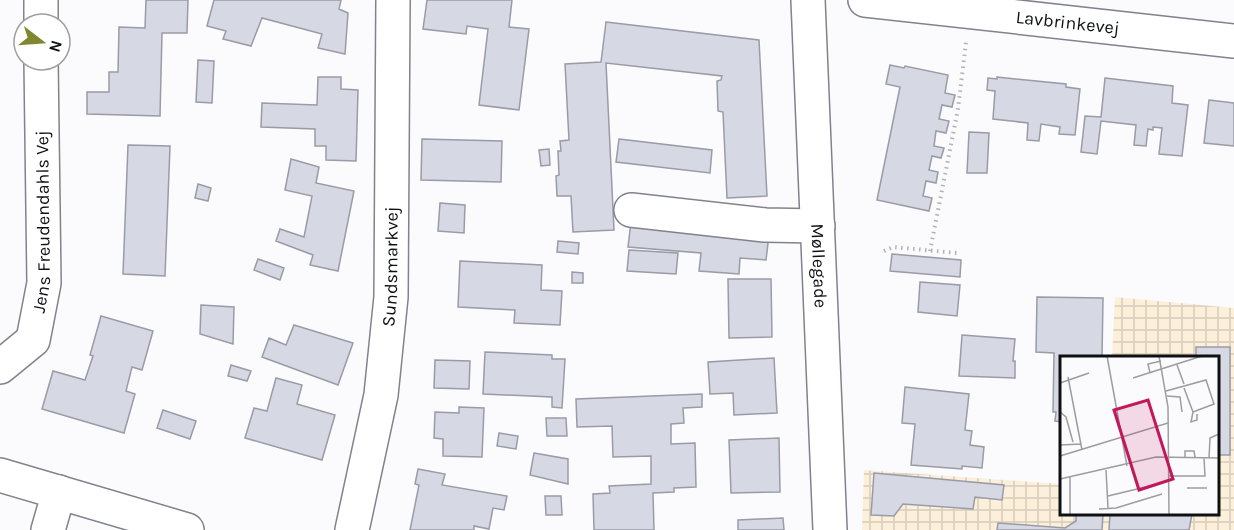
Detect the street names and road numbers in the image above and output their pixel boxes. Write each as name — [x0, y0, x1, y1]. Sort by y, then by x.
street label: Lavbrinkevej — [1015, 6, 1121, 39]
street label: Jens Freudendahls Vej — [27, 130, 55, 315]
street label: Sundsmarkvej — [377, 206, 403, 328]
street label: Møllegade — [806, 223, 832, 308]

